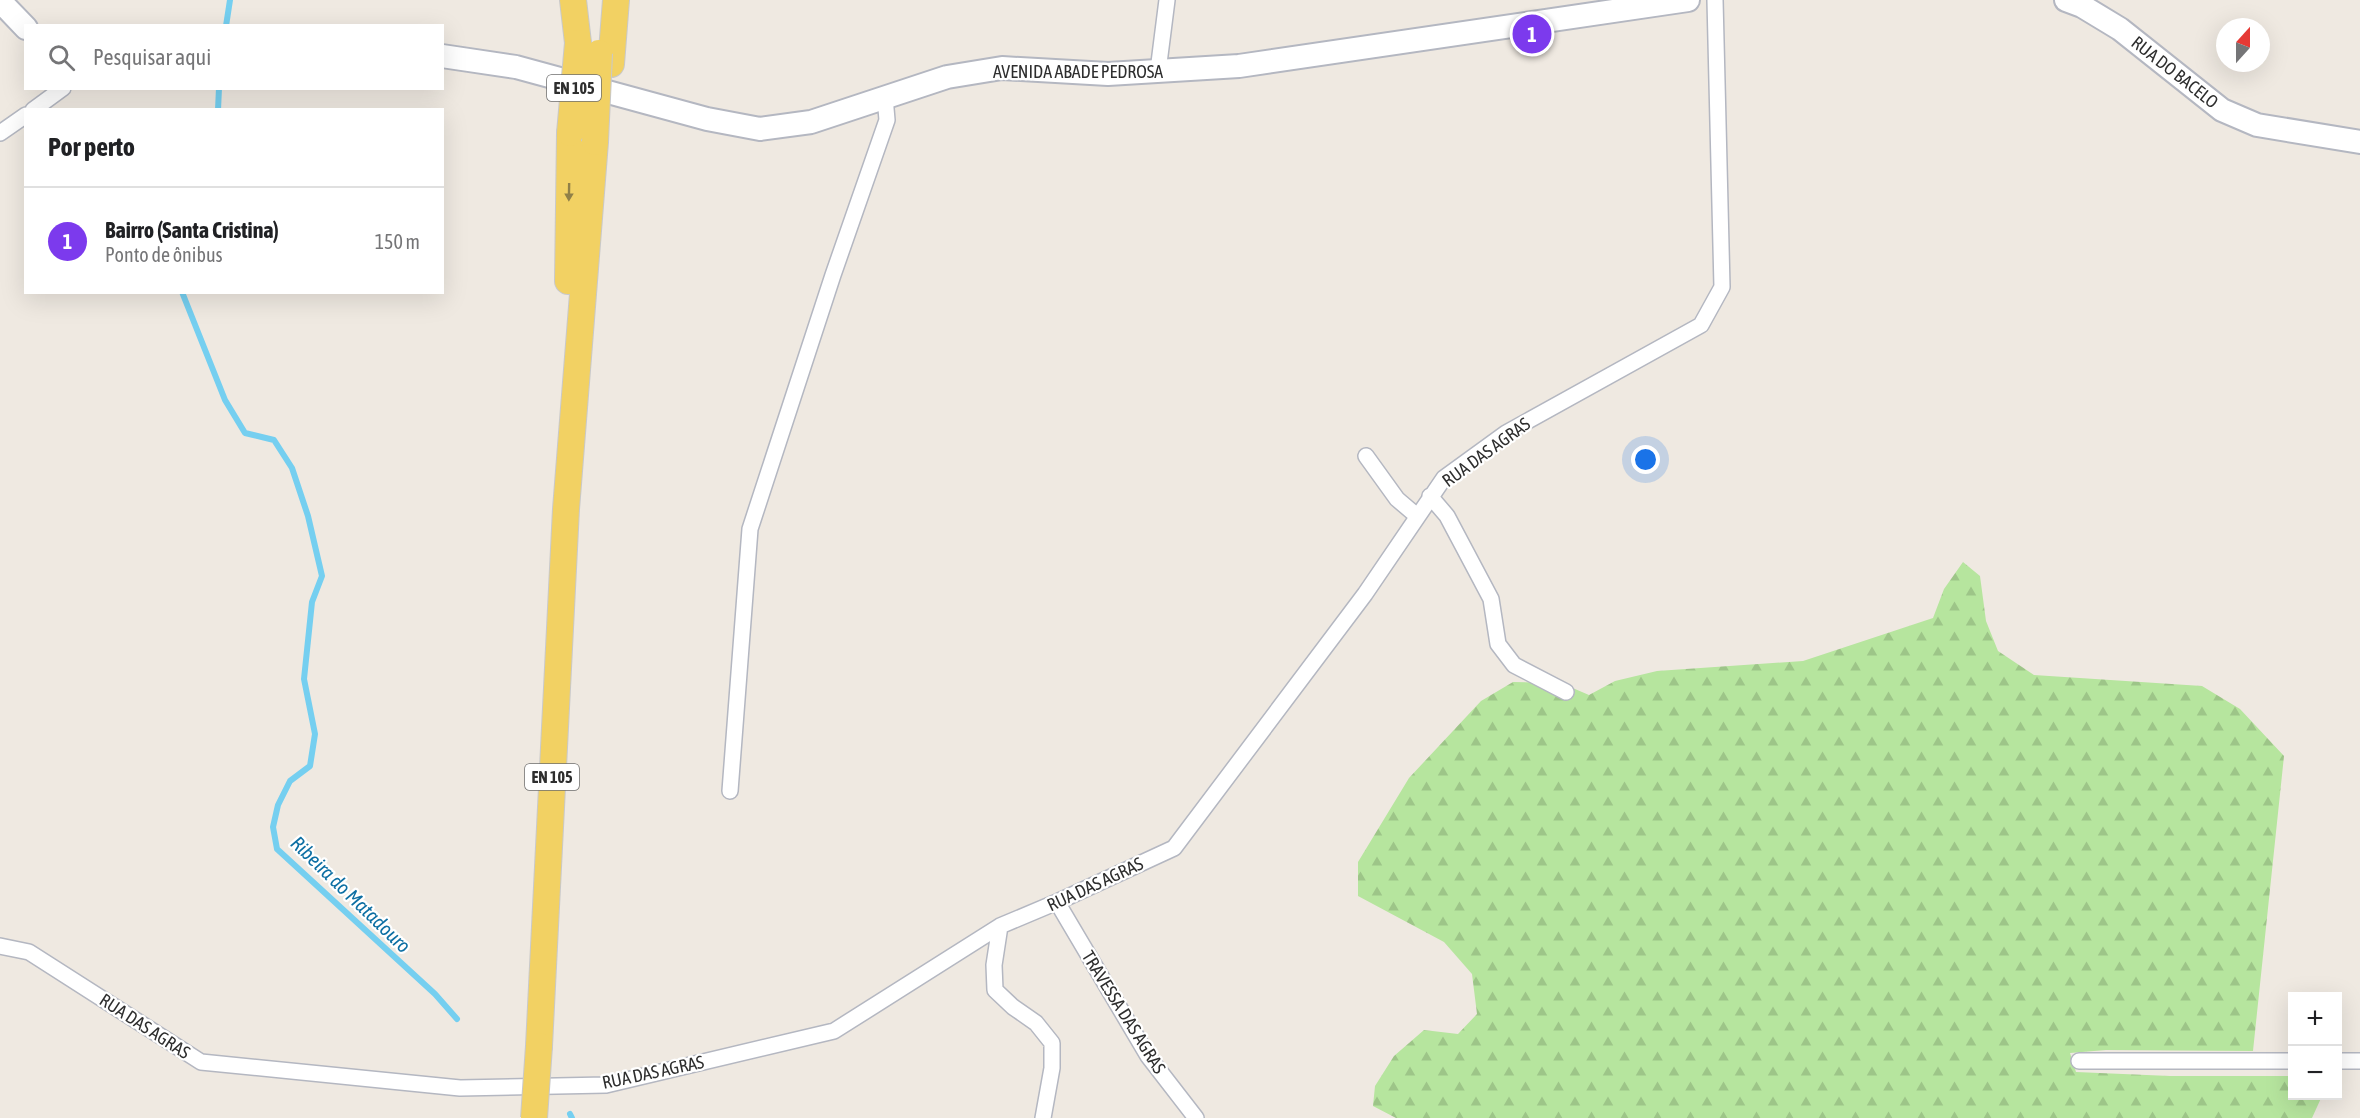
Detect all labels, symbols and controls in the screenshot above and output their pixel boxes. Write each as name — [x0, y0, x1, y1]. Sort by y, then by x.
pin: 1 — [1512, 12, 1552, 57]
north arrow — [2216, 18, 2270, 72]
search box — [24, 24, 444, 90]
street label: RUA DO BACELO — [2127, 32, 2223, 112]
icon: search — [45, 41, 78, 74]
text: Pesquisar aqui — [93, 44, 211, 70]
street label: AVENIDA ABADE PEDROSA — [993, 61, 1163, 82]
road number: EN 105 — [547, 75, 601, 101]
text: Por perto — [48, 132, 135, 162]
one-way arrow — [565, 182, 574, 201]
text: Bairro (Santa Cristina) — [105, 217, 279, 243]
text: 1 — [63, 230, 72, 253]
text: 150 m — [375, 230, 420, 253]
text: Ponto de ônibus — [105, 243, 223, 266]
street label: RUA DAS AGRAS — [1438, 413, 1534, 491]
your location — [1631, 445, 1660, 474]
road number: EN 105 — [525, 764, 579, 790]
water label: Ribeira do Matadouro — [286, 831, 416, 957]
street label: RUA DAS AGRAS — [1044, 852, 1147, 915]
street label: TRAVESSA DAS AGRAS — [1078, 947, 1170, 1078]
street label: RUA DAS AGRAS — [96, 989, 195, 1063]
map controls — [2288, 992, 2342, 1100]
button: + — [2288, 992, 2342, 1046]
button: − — [2288, 1046, 2342, 1100]
street label: RUA DAS AGRAS — [600, 1051, 706, 1093]

